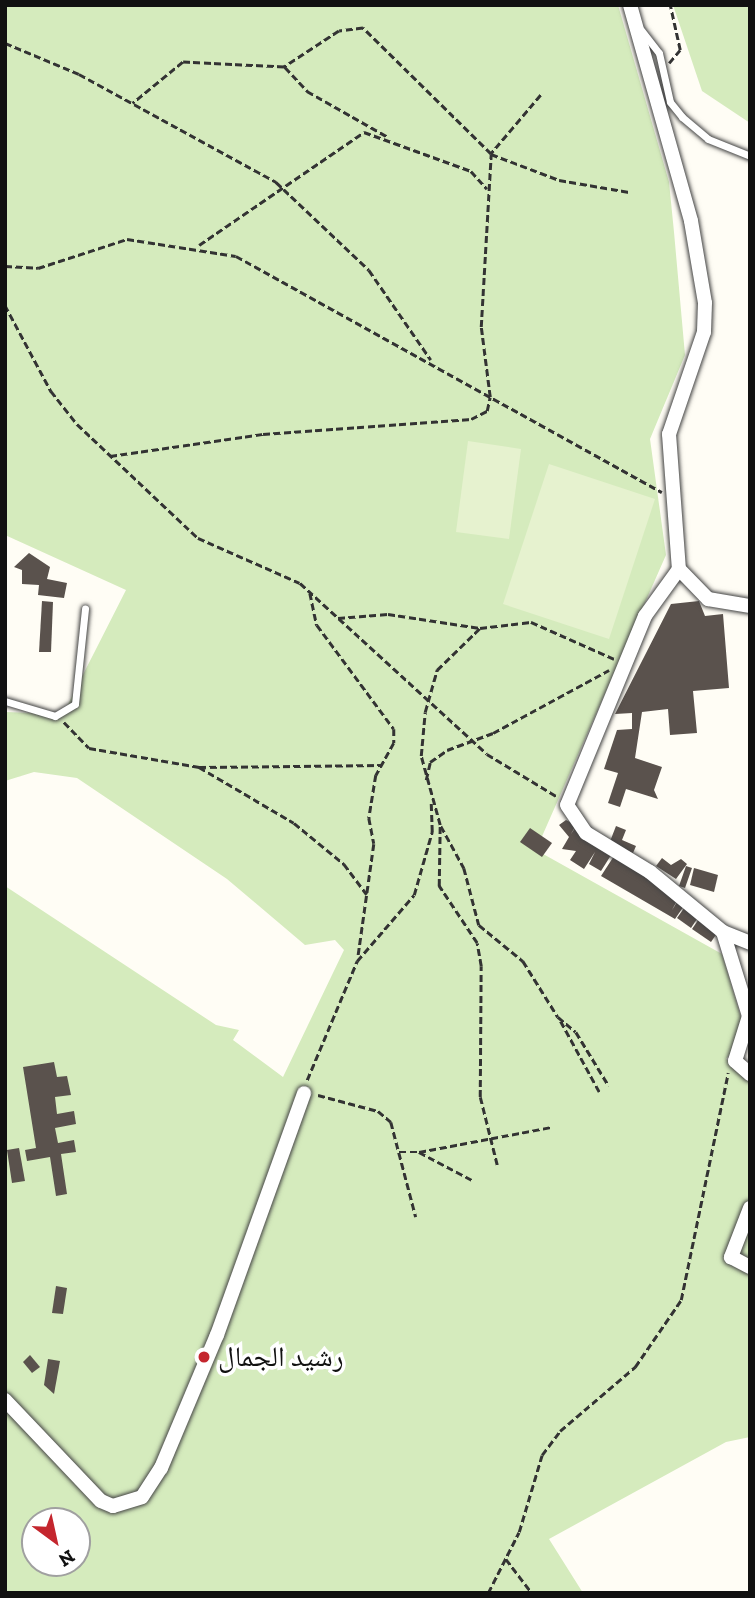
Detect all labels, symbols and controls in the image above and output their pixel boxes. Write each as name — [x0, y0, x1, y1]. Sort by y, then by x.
place label: رشيد الجمال — [218, 1340, 343, 1374]
marker: رشيد الجمال — [196, 1349, 212, 1365]
north arrow — [21, 1507, 91, 1577]
text: N — [54, 1545, 79, 1572]

